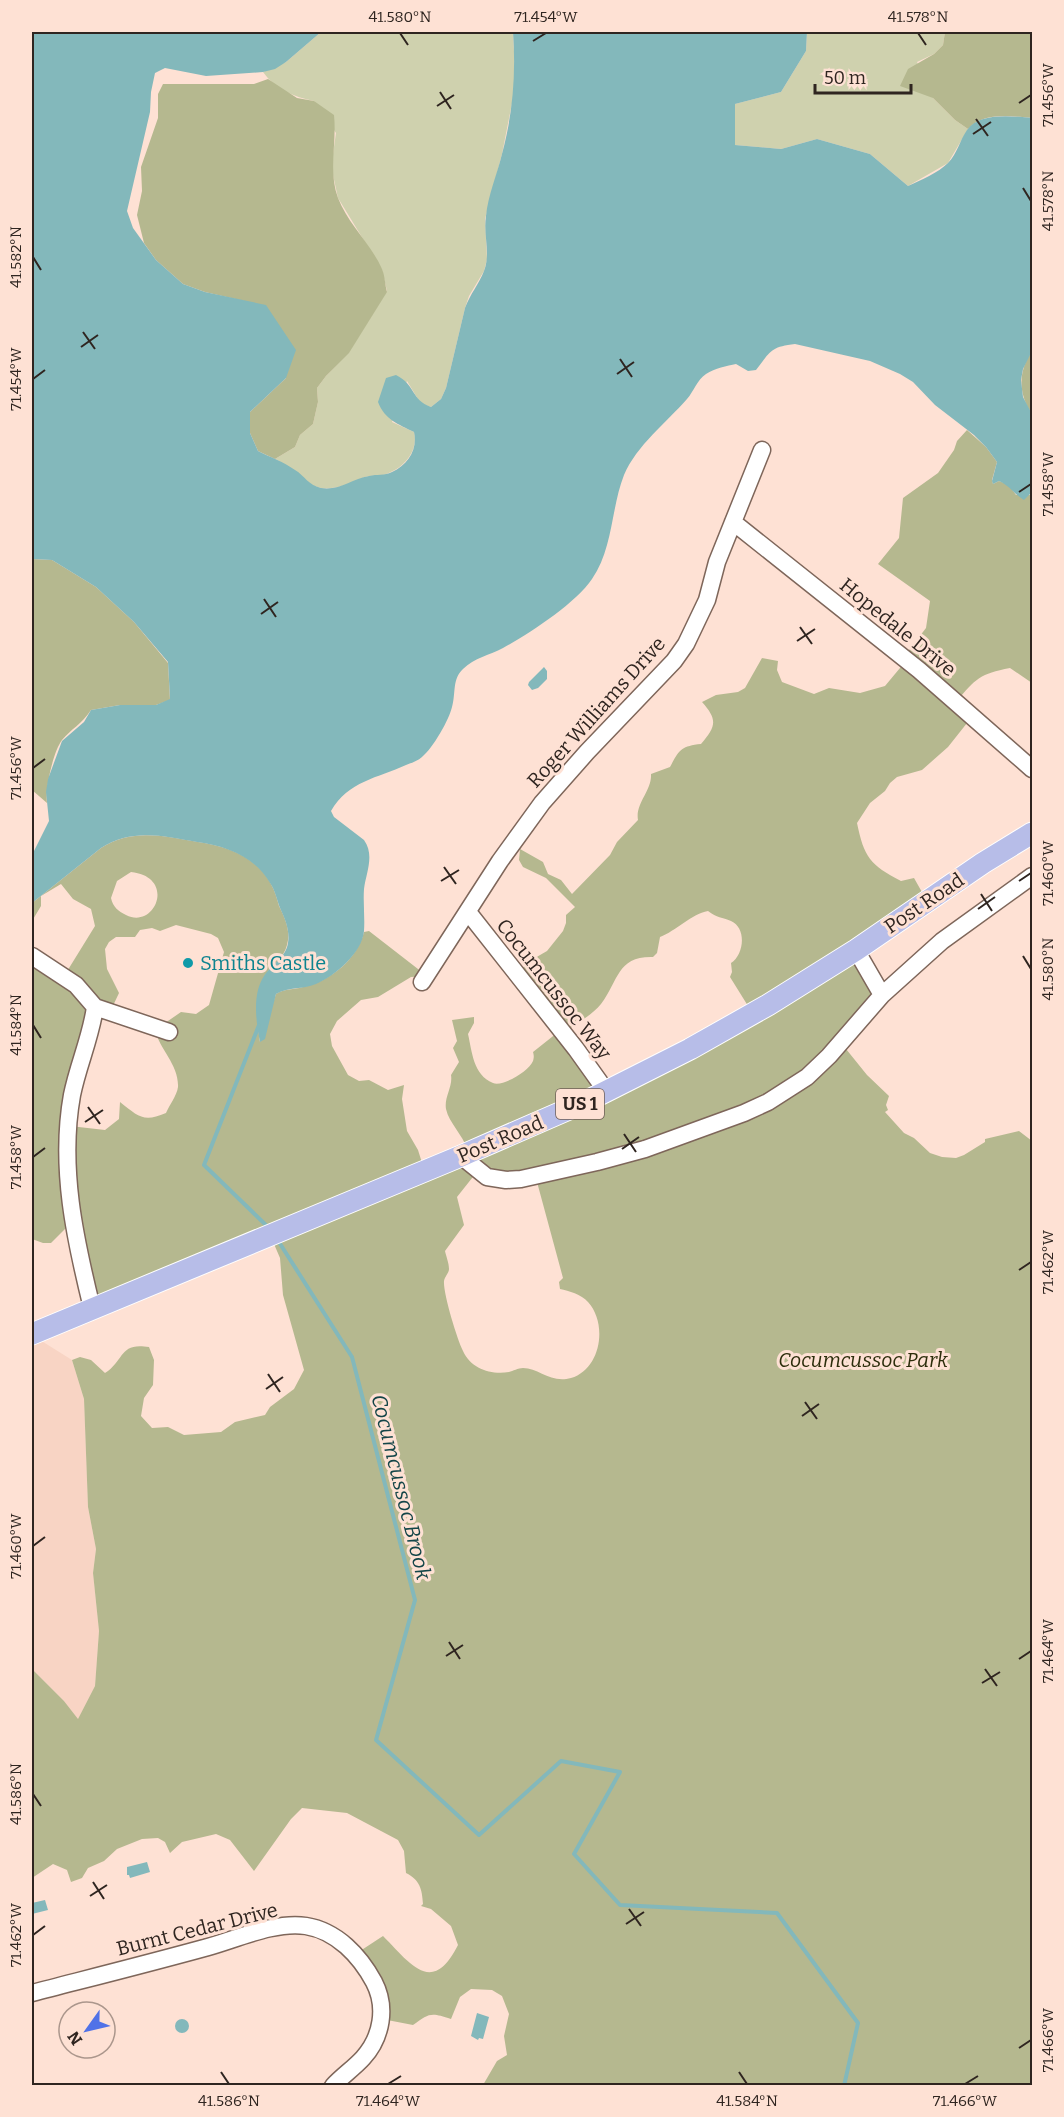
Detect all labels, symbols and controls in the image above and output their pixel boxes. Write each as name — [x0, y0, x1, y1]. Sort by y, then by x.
text: 41.580°N — [369, 8, 432, 26]
text: 71.454°W — [514, 8, 578, 26]
text: 41.578°N — [888, 8, 948, 26]
scale bar — [815, 57, 911, 95]
text: 71.456°W — [1039, 63, 1057, 127]
text: 50 m — [824, 67, 866, 89]
text: 41.578°N — [1039, 171, 1057, 231]
text: 41.582°N — [7, 226, 25, 288]
text: 71.454°W — [7, 347, 25, 411]
text: 71.458°W — [1039, 451, 1057, 516]
street label: Hopedale Drive — [835, 573, 961, 681]
street label: Roger Williams Drive — [522, 632, 670, 792]
text: 71.456°W — [7, 736, 25, 800]
text: 71.460°W — [1039, 840, 1057, 906]
street label: Post Road — [880, 868, 969, 938]
street label: Cocumcussoc Way — [492, 914, 617, 1065]
text: 41.580°N — [1039, 937, 1057, 1000]
place label: Smiths Castle — [200, 951, 326, 975]
marker: Smiths Castle — [181, 956, 195, 970]
text: 41.584°N — [7, 994, 25, 1056]
road number: US 1 — [556, 1089, 604, 1119]
street label: Post Road — [453, 1110, 547, 1168]
text: 71.458°W — [7, 1124, 25, 1189]
text: 71.462°W — [1039, 1229, 1057, 1294]
park label: Cocumcussoc Park — [778, 1348, 948, 1372]
water label: Cocumcussoc Brook — [365, 1392, 437, 1583]
text: 71.460°W — [7, 1513, 25, 1579]
text: 71.464°W — [1039, 1618, 1057, 1683]
text: 41.586°N — [7, 1763, 25, 1825]
street label: Burnt Cedar Drive — [114, 1897, 280, 1961]
text: 71.462°W — [7, 1902, 25, 1967]
north arrow — [57, 2000, 117, 2060]
text: 71.466°W — [1039, 2007, 1057, 2072]
text: N — [64, 2028, 86, 2049]
text: 41.586°N — [198, 2092, 260, 2110]
text: 71.464°W — [356, 2092, 421, 2110]
text: 41.584°N — [716, 2092, 778, 2110]
text: 71.466°W — [933, 2092, 998, 2110]

